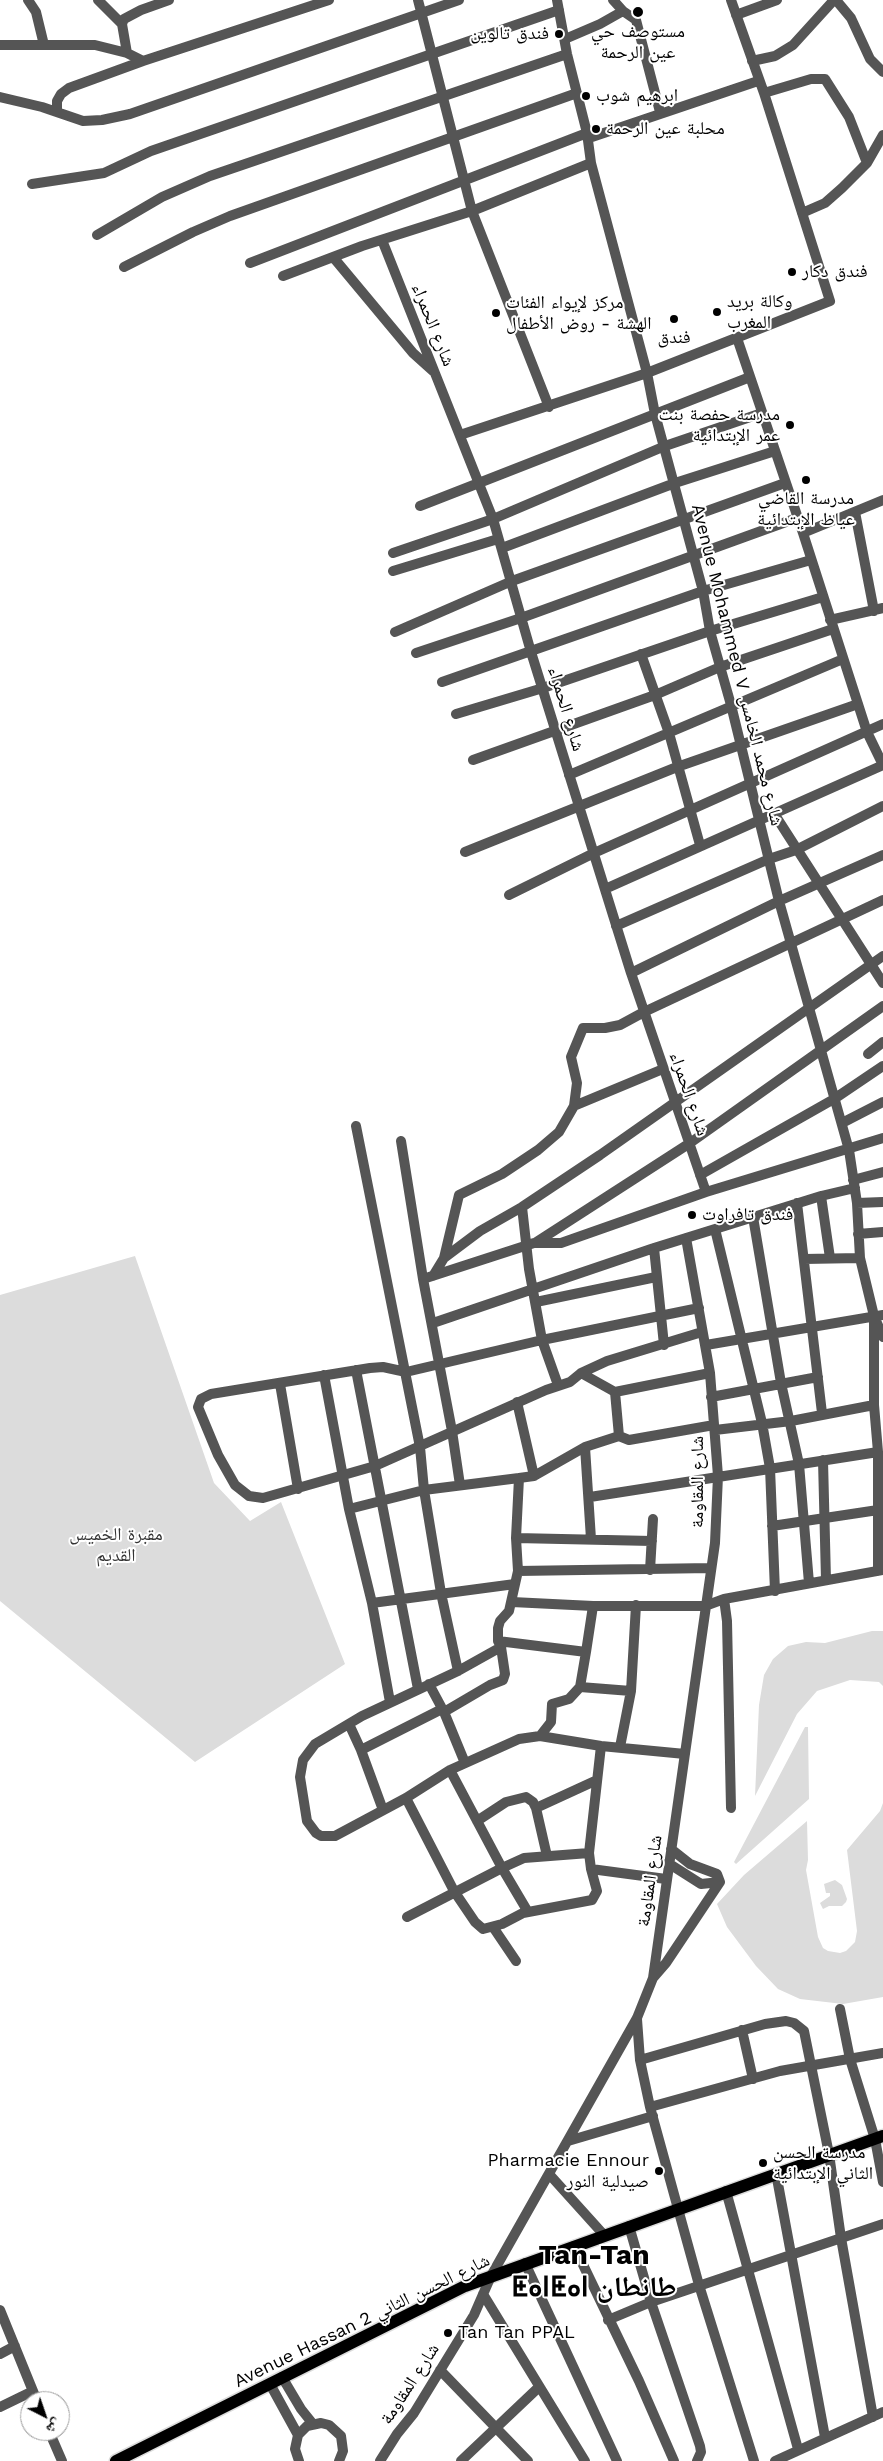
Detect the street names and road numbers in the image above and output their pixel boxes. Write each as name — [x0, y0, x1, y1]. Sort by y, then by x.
street label: شارع الحمراء — [407, 280, 459, 370]
street label: Avenue Mohammed V شارع محمد الخامس — [686, 502, 788, 828]
street label: شارع الحمراء — [543, 664, 589, 754]
street label: شارع الحمراء — [665, 1049, 713, 1139]
street label: شارع المقاومة — [687, 1436, 709, 1528]
street label: شارع المقاومة — [633, 1834, 667, 1928]
street label: Avenue Hassan 2 شارع الحسن الثاني — [231, 2250, 493, 2392]
street label: شارع المقاومة — [376, 2339, 444, 2429]

